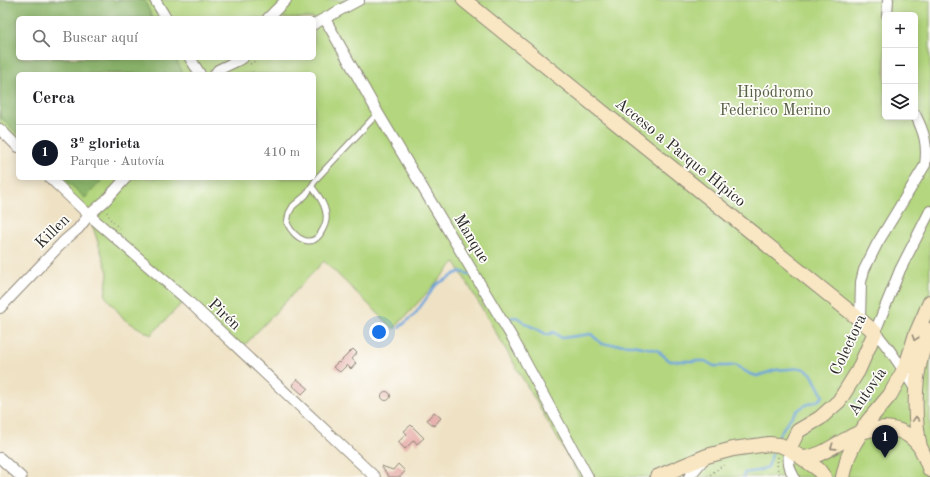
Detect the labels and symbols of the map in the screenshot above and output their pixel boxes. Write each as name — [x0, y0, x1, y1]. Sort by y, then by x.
park label: Hipódromo Federico Merino — [719, 85, 831, 119]
street label: Acceso a Parque Hípico — [612, 96, 748, 210]
street label: Killen — [33, 212, 73, 252]
street label: Manque — [450, 212, 492, 266]
street label: Pirén — [205, 296, 244, 334]
street label: Colectora — [828, 312, 870, 378]
your location — [369, 322, 389, 342]
one-way arrow — [911, 335, 919, 342]
street label: Autovía — [846, 365, 890, 419]
one-way arrow — [912, 416, 920, 422]
pin: 1 — [872, 425, 898, 458]
one-way arrow — [830, 442, 837, 450]

